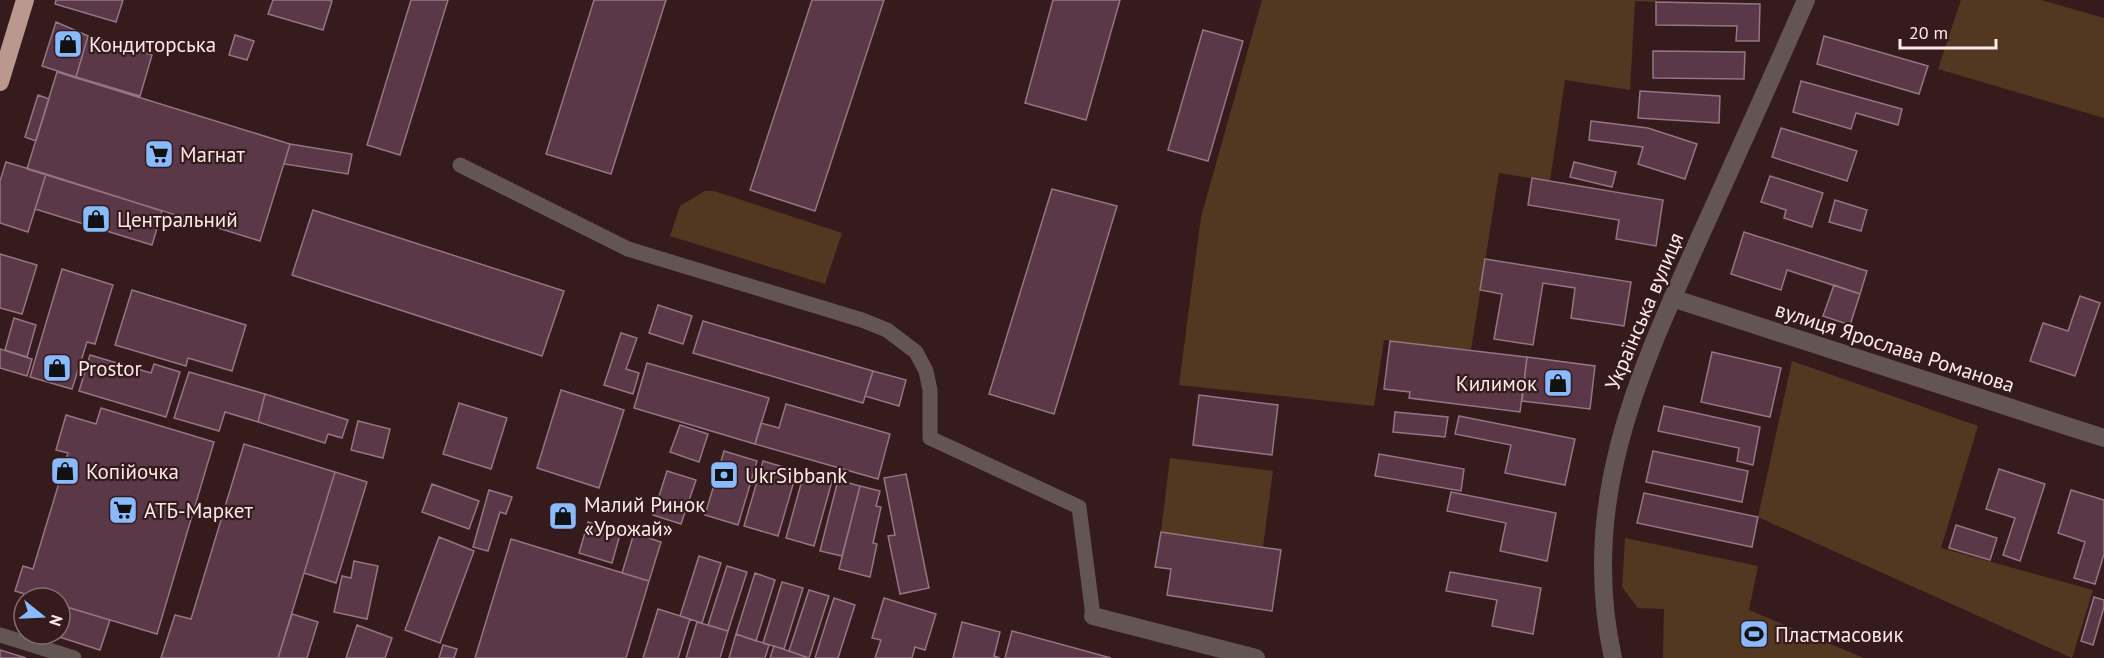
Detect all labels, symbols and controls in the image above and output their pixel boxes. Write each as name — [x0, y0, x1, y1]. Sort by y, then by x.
scale bar — [1900, 12, 1996, 50]
text: 20 m — [1909, 21, 1948, 44]
shop icon: Кондиторська — [52, 28, 84, 60]
place label: Кондиторська — [89, 31, 216, 58]
supermarket icon: Магнат — [143, 138, 175, 170]
place label: Магнат — [180, 141, 246, 168]
shop icon: Центральний — [80, 203, 112, 235]
place label: Центральний — [117, 206, 238, 233]
street label: Українська вулиця — [1599, 228, 1689, 394]
street label: вулиця Ярослава Романова — [1772, 295, 2018, 399]
shop icon: Prostor — [41, 352, 73, 384]
place label: Prostor — [78, 355, 142, 382]
shop icon: Килимок — [1542, 367, 1574, 399]
place label: Килимок — [1456, 370, 1537, 397]
shop icon: Копійочка — [49, 455, 81, 487]
place label: Копійочка — [86, 458, 179, 485]
bank icon: UkrSibbank — [708, 459, 740, 491]
place label: UkrSibbank — [745, 462, 847, 489]
place label: Малий Ринок «Урожай» — [584, 491, 705, 542]
supermarket icon: АТБ-Маркет — [107, 494, 139, 526]
place label: АТБ-Маркет — [144, 497, 254, 524]
shop icon: Малий Ринок «Урожай» — [547, 500, 579, 532]
north arrow — [12, 586, 72, 646]
text: N — [45, 613, 67, 629]
sports icon: Пластмасовик — [1738, 618, 1770, 650]
place label: Пластмасовик — [1775, 621, 1904, 648]

